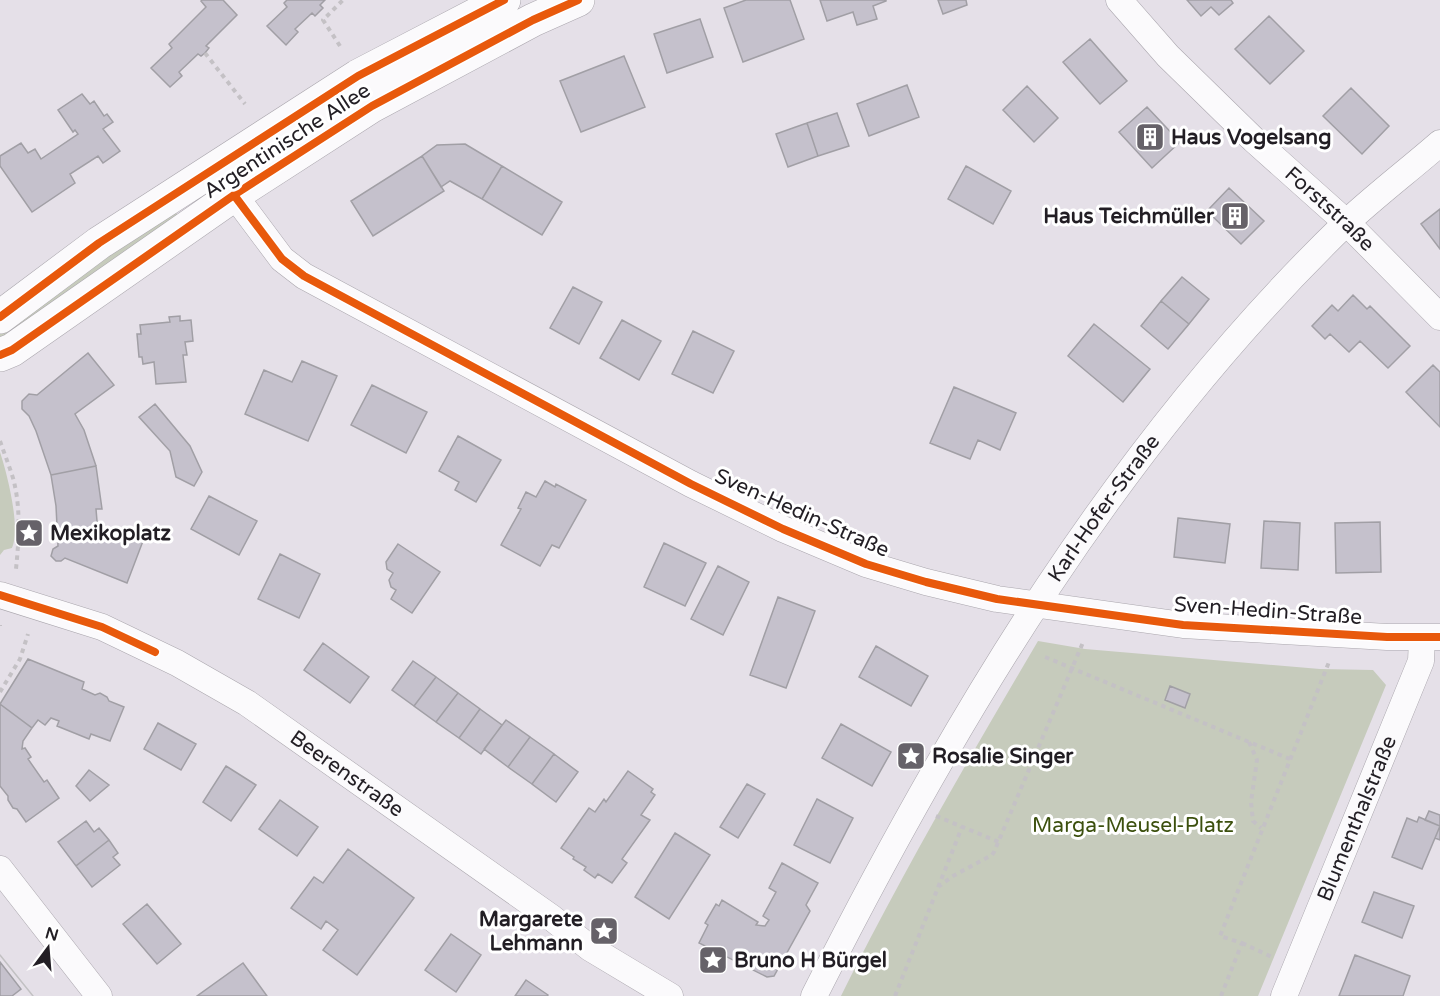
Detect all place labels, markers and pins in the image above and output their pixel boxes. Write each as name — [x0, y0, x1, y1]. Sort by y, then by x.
building icon: Haus Vogelsang — [1134, 121, 1166, 153]
place label: Haus Vogelsang — [1171, 125, 1331, 150]
building icon: Haus Teichmüller — [1219, 200, 1251, 232]
place label: Haus Teichmüller — [1043, 204, 1215, 229]
place icon: Mexikoplatz — [13, 517, 45, 549]
place label: Mexikoplatz — [50, 521, 171, 546]
place icon: Rosalie Singer — [895, 740, 927, 772]
place label: Rosalie Singer — [932, 744, 1074, 769]
place label: Margarete Lehmann — [479, 907, 583, 956]
place icon: Margarete Lehmann — [588, 915, 620, 947]
place icon: Bruno H Bürgel — [697, 944, 729, 976]
place label: Bruno H Bürgel — [734, 948, 887, 973]

